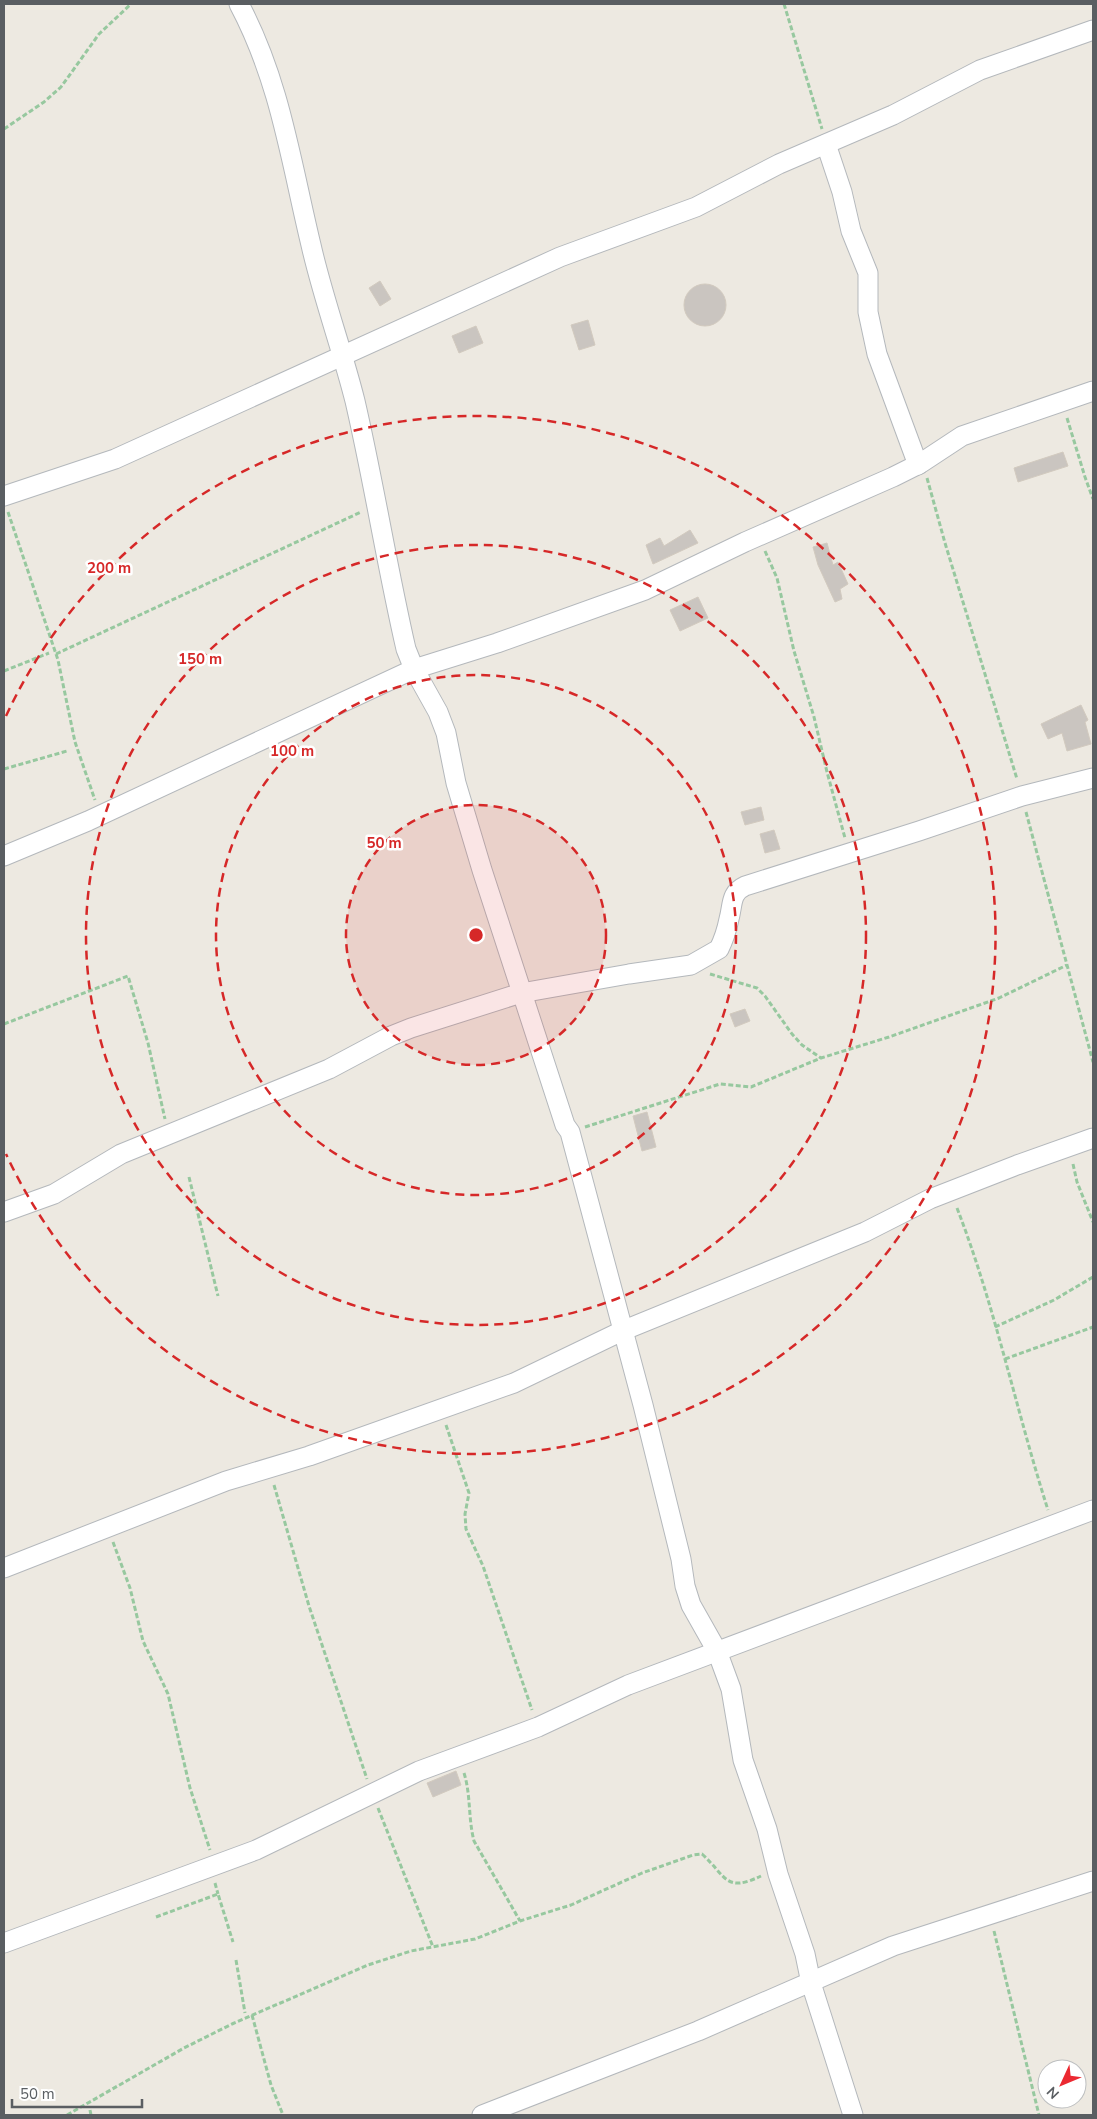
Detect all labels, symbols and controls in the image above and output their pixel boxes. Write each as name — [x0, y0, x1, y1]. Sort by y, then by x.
text: 200 m — [87, 558, 131, 578]
text: 150 m — [178, 649, 222, 669]
text: 100 m — [270, 741, 314, 761]
text: 50 m — [366, 833, 402, 853]
centre of rings — [467, 926, 485, 944]
north arrow — [1037, 2059, 1087, 2109]
scale bar — [12, 2076, 142, 2108]
text: N — [1043, 2082, 1063, 2103]
text: 50 m — [20, 2084, 55, 2104]

